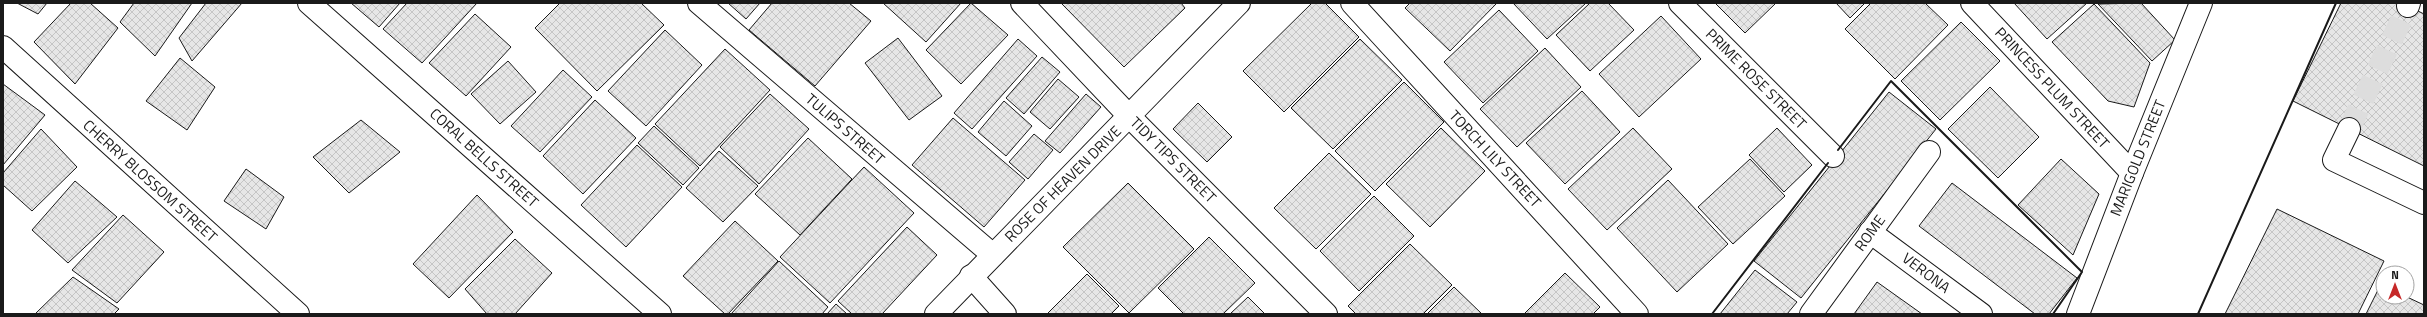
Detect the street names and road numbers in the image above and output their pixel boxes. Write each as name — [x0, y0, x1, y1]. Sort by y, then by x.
street label: PRINCESS PLUM STREET — [1990, 22, 2115, 154]
street label: PRIME ROSE STREET — [1701, 23, 1812, 134]
street label: TULIPS STREET — [801, 88, 890, 170]
street label: MARIGOLD STREET — [2104, 96, 2171, 219]
street label: CORAL BELLS STREET — [425, 102, 544, 213]
street label: TORCH LILY STREET — [1444, 105, 1547, 213]
street label: TIDY TIPS STREET — [1125, 111, 1222, 208]
street label: CHERRY BLOSSOM STREET — [78, 114, 223, 247]
street label: ROSE OF HEAVEN DRIVE — [999, 120, 1126, 247]
street label: ROME — [1849, 210, 1891, 256]
street label: VERONA — [1897, 247, 1955, 298]

